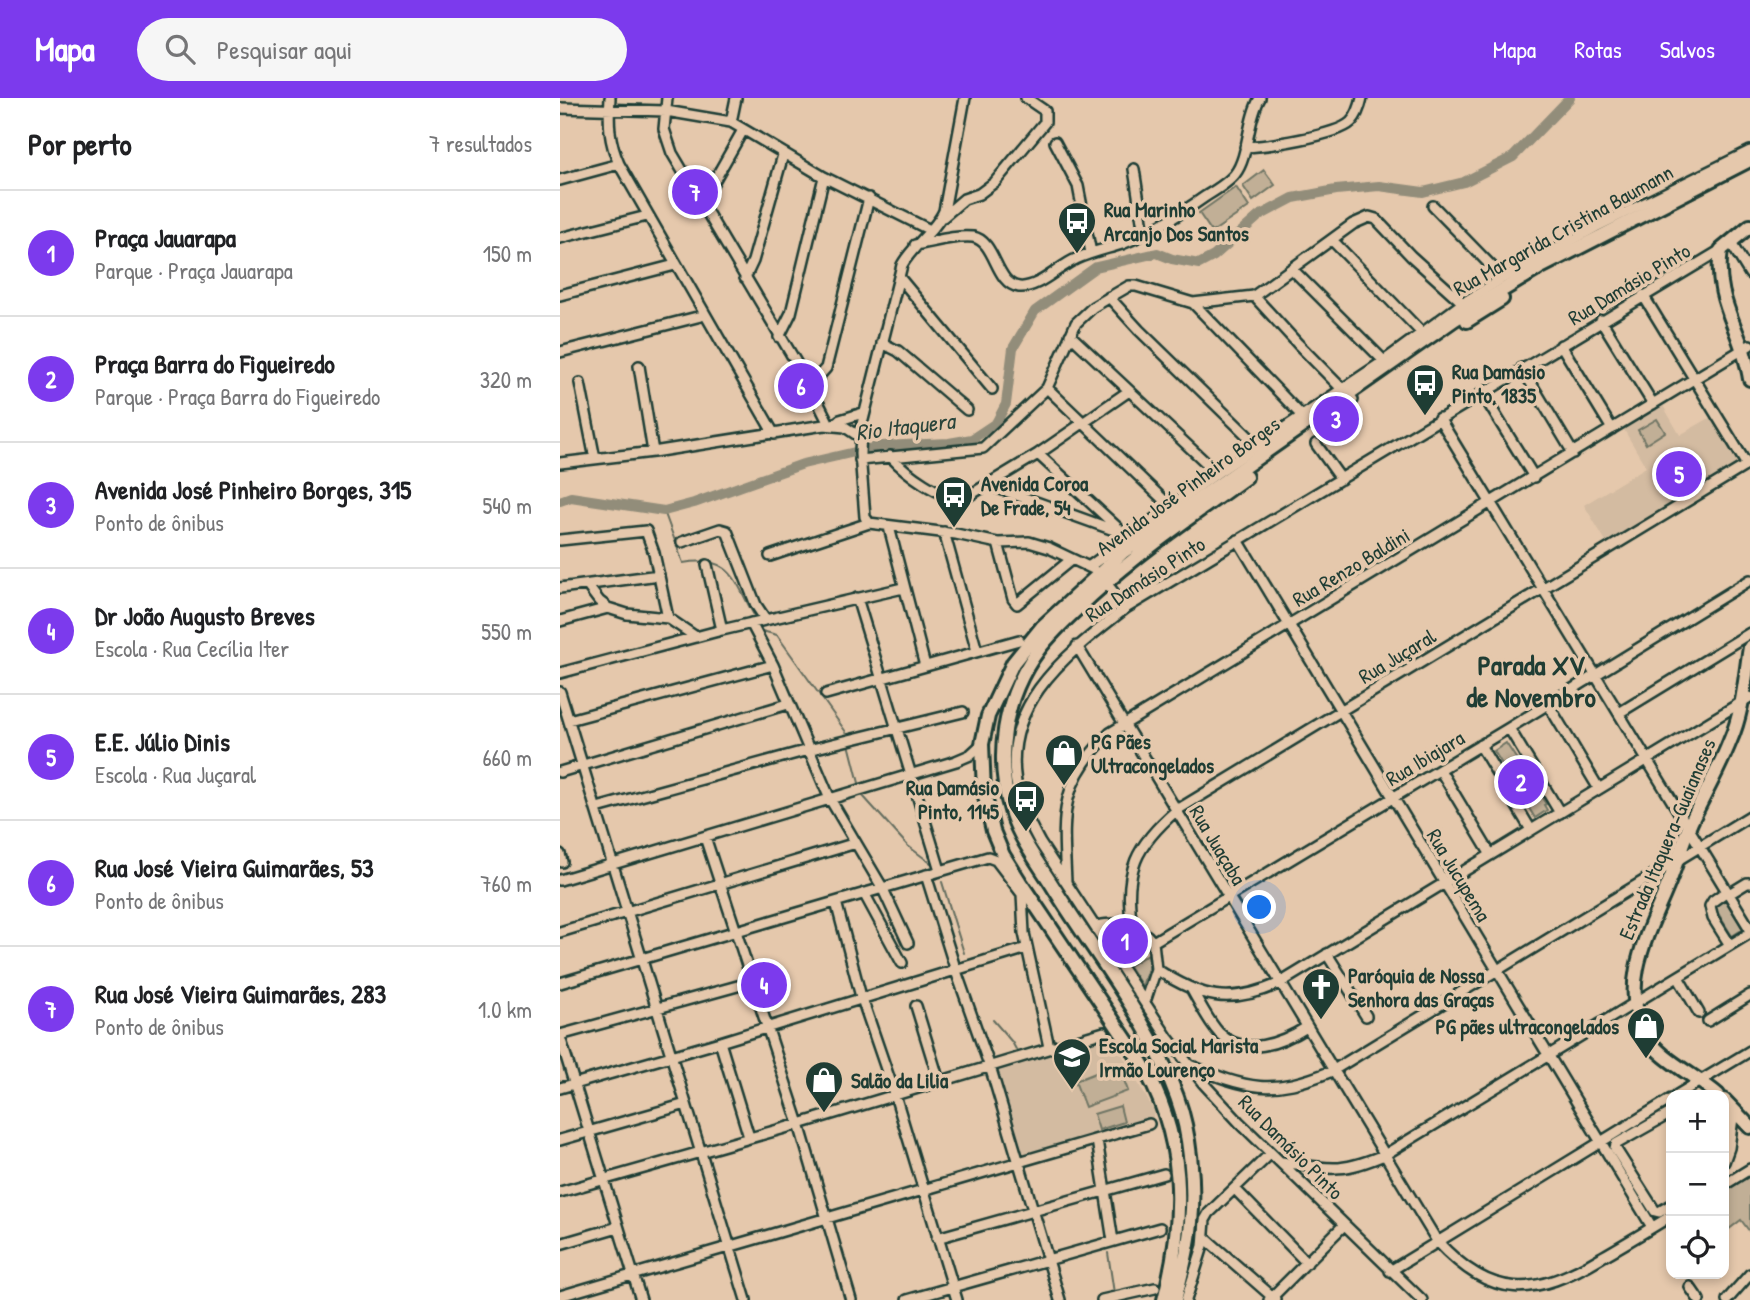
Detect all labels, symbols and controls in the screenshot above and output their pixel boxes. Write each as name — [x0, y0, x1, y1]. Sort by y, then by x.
search box — [137, 18, 627, 81]
text: Mapa — [35, 27, 95, 71]
icon: search — [161, 30, 199, 68]
text: Pesquisar aqui — [217, 32, 352, 67]
text: Mapa — [1493, 33, 1536, 65]
text: Rotas — [1574, 33, 1622, 65]
text: Salvos — [1660, 33, 1715, 65]
text: Por perto — [28, 124, 132, 164]
text: 7 resultados — [429, 128, 532, 159]
street label: Rua Margarida Cristina Baumann — [1448, 157, 1678, 303]
pin: 7 — [672, 166, 718, 218]
place label: Rua Marinho Arcanjo Dos Santos — [1104, 195, 1249, 248]
bus stop icon: Rua Marinho Arcanjo Dos Santos — [1056, 200, 1098, 255]
text: Praça Jauarapa — [95, 220, 236, 255]
street label: Rua Damásio Pinto — [1562, 236, 1696, 332]
text: 1 — [47, 238, 55, 269]
text: 150 m — [483, 238, 532, 269]
text: Parque · Praça Jauarapa — [95, 255, 293, 286]
text: Praça Barra do Figueiredo — [95, 346, 335, 381]
place label: Rua Damásio Pinto, 1835 — [1452, 357, 1546, 410]
pin: 6 — [778, 360, 824, 412]
bus stop icon: Rua Damásio Pinto, 1835 — [1404, 362, 1446, 417]
text: 2 — [46, 364, 56, 395]
text: 320 m — [480, 364, 532, 395]
text: Parque · Praça Barra do Figueiredo — [95, 381, 380, 412]
pin: 3 — [1313, 393, 1359, 445]
water label: Rio Itaquera — [854, 404, 958, 448]
street label: Avenida José Pinheiro Borges — [1090, 409, 1286, 563]
pin: 5 — [1656, 448, 1702, 500]
place label: Avenida Coroa De Frade, 54 — [981, 469, 1089, 522]
text: Avenida José Pinheiro Borges, 315 — [95, 472, 411, 507]
bus stop icon: Avenida Coroa De Frade, 54 — [933, 474, 975, 529]
text: 3 — [46, 490, 56, 521]
text: 540 m — [482, 490, 532, 521]
text: Ponto de ônibus — [95, 507, 224, 538]
street label: Rua Renzo Baldini — [1287, 521, 1415, 613]
street label: Rua Damásio Pinto — [1079, 529, 1211, 629]
text: Dr João Augusto Breves — [95, 598, 315, 633]
text: 4 — [47, 616, 55, 647]
text: 550 m — [481, 616, 532, 647]
street label: Rua Juçaral — [1353, 621, 1441, 690]
text: Escola · Rua Cecília Iter — [95, 633, 289, 664]
district label: Parada XV de Novembro — [1466, 646, 1597, 716]
street label: Rua Ibiajara — [1380, 723, 1470, 793]
text: E.E. Júlio Dinis — [95, 724, 230, 759]
place label: PG Pães Ultracongelados — [1091, 727, 1214, 781]
shop icon: PG Pães Ultracongelados — [1043, 732, 1085, 787]
street label: Estrada Itaquera-Guaianases — [1612, 734, 1722, 944]
text: 5 — [46, 742, 56, 773]
text: 660 m — [482, 742, 532, 773]
pin: 2 — [1498, 756, 1544, 808]
text: Escola · Rua Juçaral — [95, 759, 256, 790]
place label: Rua Damásio Pinto, 1145 — [906, 773, 1000, 826]
bus stop icon: Rua Damásio Pinto, 1145 — [1005, 778, 1047, 833]
street label: Rua Juaçaba — [1183, 800, 1253, 890]
street label: Rua Jucupema — [1420, 823, 1498, 927]
text: Rua José Vieira Guimarães, 53 — [95, 850, 374, 885]
text: 6 — [46, 868, 56, 899]
text: 760 m — [480, 868, 532, 899]
text: Ponto de ônibus — [95, 885, 224, 916]
your location — [1242, 890, 1276, 924]
pin: 1 — [1102, 915, 1148, 967]
pin: 4 — [741, 959, 787, 1011]
place label: Paróquia de Nossa Senhora das Graças — [1348, 961, 1494, 1014]
church icon: Paróquia de Nossa Senhora das Graças — [1300, 966, 1342, 1021]
text: Rua José Vieira Guimarães, 283 — [95, 976, 386, 1011]
text: 7 — [45, 994, 57, 1025]
text: 1.0 km — [478, 994, 532, 1025]
shop icon: PG pães ultracongelados — [1625, 1005, 1667, 1060]
text: Ponto de ônibus — [95, 1011, 224, 1042]
place label: PG pães ultracongelados — [1436, 1012, 1619, 1042]
place label: Escola Social Marista Irmão Lourenço — [1099, 1031, 1259, 1084]
school or university icon: Escola Social Marista Irmão Lourenço — [1051, 1036, 1093, 1091]
shop icon: Salão da Lilia — [803, 1059, 845, 1114]
place label: Salão da Lilia — [851, 1066, 949, 1095]
street label: Rua Damásio Pinto — [1232, 1088, 1350, 1206]
map controls — [1666, 1090, 1729, 1279]
button: + — [1666, 1090, 1729, 1153]
button: − — [1666, 1153, 1729, 1216]
button: locate — [1666, 1216, 1729, 1279]

